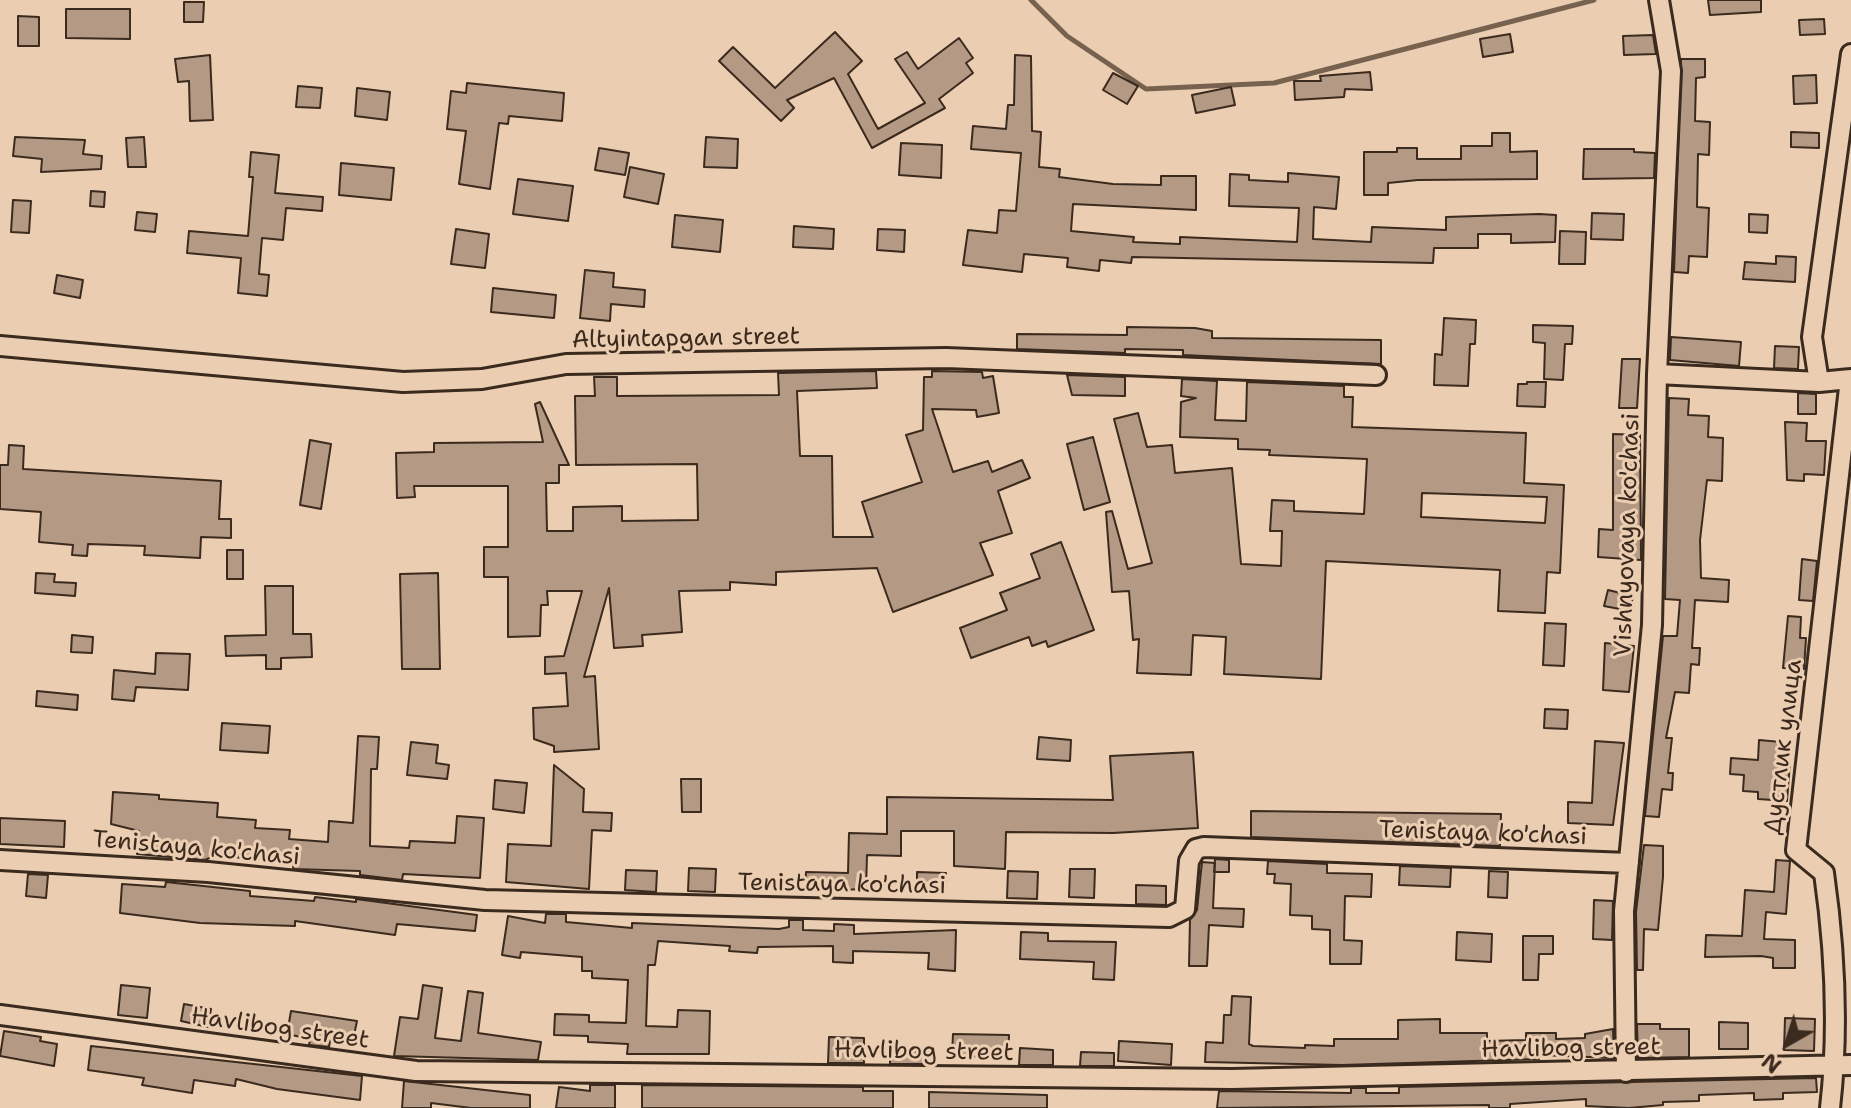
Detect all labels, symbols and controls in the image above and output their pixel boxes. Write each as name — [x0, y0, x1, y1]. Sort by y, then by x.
street label: Altyintapgan street — [572, 323, 800, 355]
street label: Vishnyovaya ko'chasi — [1609, 412, 1647, 658]
street label: Дустлик улица — [1759, 658, 1809, 836]
street label: Tenistaya ko'chasi — [1378, 816, 1588, 852]
street label: Tenistaya ko'chasi — [91, 826, 301, 872]
street label: Tenistaya ko'chasi — [738, 869, 946, 901]
street label: Hаvlibog street — [189, 1002, 371, 1056]
north arrow — [1747, 1004, 1827, 1084]
street label: Hаvlibog street — [1481, 1033, 1661, 1065]
street label: Hаvlibog street — [834, 1036, 1014, 1068]
text: N — [1756, 1046, 1787, 1080]

